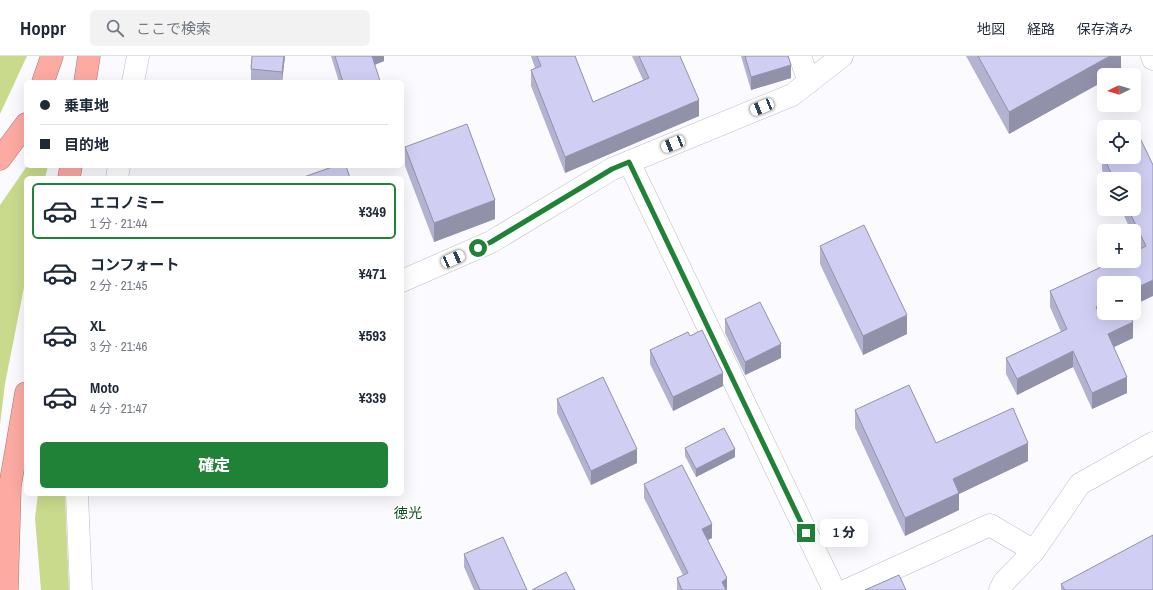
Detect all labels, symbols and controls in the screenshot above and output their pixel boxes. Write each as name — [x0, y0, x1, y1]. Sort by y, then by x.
search box — [90, 10, 370, 46]
text: Hoppr — [20, 15, 66, 41]
icon: search — [104, 17, 126, 39]
text: ここで検索 — [136, 18, 211, 39]
text: 地図 — [977, 20, 1005, 38]
text: 経路 — [1027, 20, 1055, 38]
text: 保存済み — [1077, 20, 1133, 38]
north arrow — [1097, 68, 1141, 112]
map controls — [1097, 68, 1141, 320]
text: 乗車地 — [64, 95, 109, 116]
car — [749, 97, 775, 117]
button: locate — [1097, 120, 1141, 164]
text: 目的地 — [64, 134, 109, 155]
car — [660, 134, 686, 154]
button: layers — [1097, 172, 1141, 216]
text: エコノミー — [90, 192, 165, 213]
icon: car — [42, 193, 78, 229]
text: ¥349 — [359, 201, 386, 222]
text: 1 分 · 21:44 — [90, 215, 147, 232]
button: + — [1097, 224, 1141, 268]
route start — [469, 239, 487, 257]
car — [440, 249, 466, 269]
text: コンフォート — [90, 254, 180, 275]
icon: car — [42, 255, 78, 291]
text: ¥471 — [359, 263, 386, 284]
button: − — [1097, 276, 1141, 320]
text: 2 分 · 21:45 — [90, 277, 147, 294]
text: XL — [90, 315, 106, 336]
icon: car — [42, 317, 78, 353]
text: ¥593 — [359, 325, 386, 346]
text: 3 分 · 21:46 — [90, 338, 147, 355]
text: Moto — [90, 377, 119, 398]
icon: car — [42, 379, 78, 415]
text: ¥339 — [359, 387, 386, 408]
text: 4 分 · 21:47 — [90, 400, 147, 417]
button: 確定 — [40, 442, 388, 488]
district label: 徳光 — [394, 504, 422, 522]
callout: 1 分 — [820, 519, 868, 547]
route end — [797, 524, 815, 542]
text: 1 分 — [833, 524, 855, 541]

